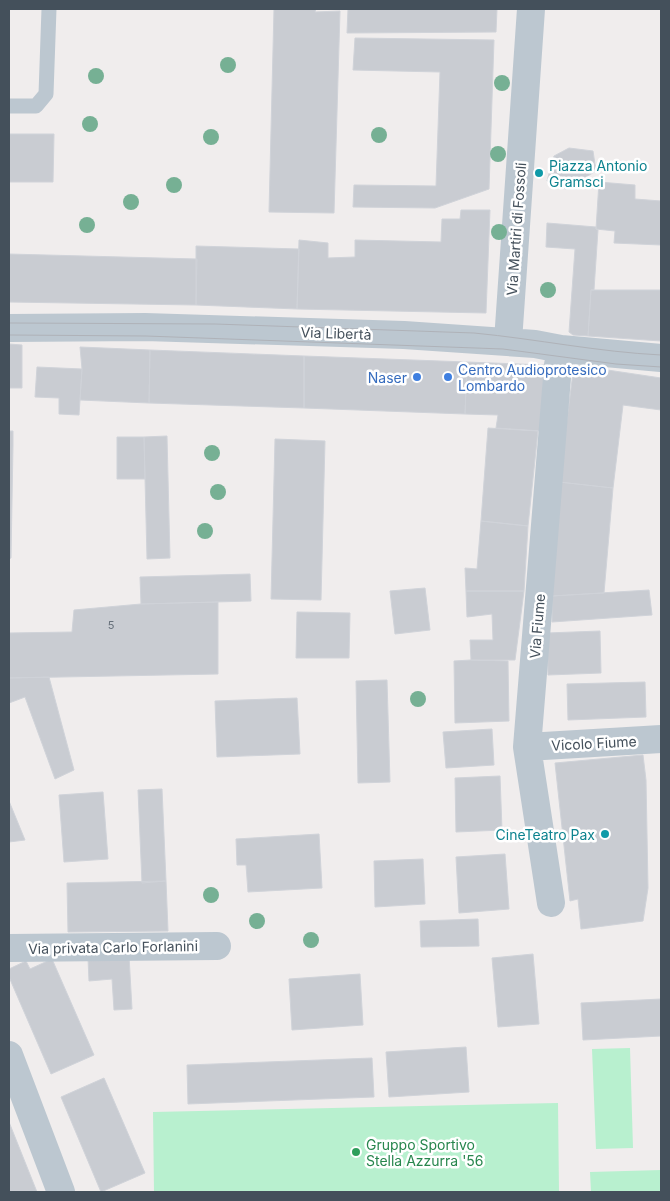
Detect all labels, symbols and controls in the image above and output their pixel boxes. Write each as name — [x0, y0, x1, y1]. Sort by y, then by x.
place label: Piazza Antonio Gramsci — [549, 157, 647, 190]
street label: Via Martiri di Fossoli — [503, 162, 529, 296]
marker: Piazza Antonio Gramsci — [533, 167, 545, 179]
street label: Via Libertà — [300, 323, 372, 343]
place label: Centro Audioprotesico Lombardo — [458, 361, 607, 394]
place label: Naser — [368, 369, 407, 386]
marker: Naser — [411, 371, 423, 383]
marker: Centro Audioprotesico Lombardo — [442, 371, 454, 383]
street label: Via Fiume — [526, 593, 548, 659]
house number: 5 — [108, 618, 115, 632]
street label: Vicolo Fiume — [551, 732, 637, 754]
place label: CineTeatro Pax — [496, 826, 595, 843]
marker: CineTeatro Pax — [599, 828, 611, 840]
street label: Via privata Carlo Forlanini — [28, 937, 198, 957]
place label: Gruppo Sportivo Stella Azzurra '56 — [366, 1136, 484, 1169]
marker: Gruppo Sportivo Stella Azzurra '56 — [350, 1146, 362, 1158]

